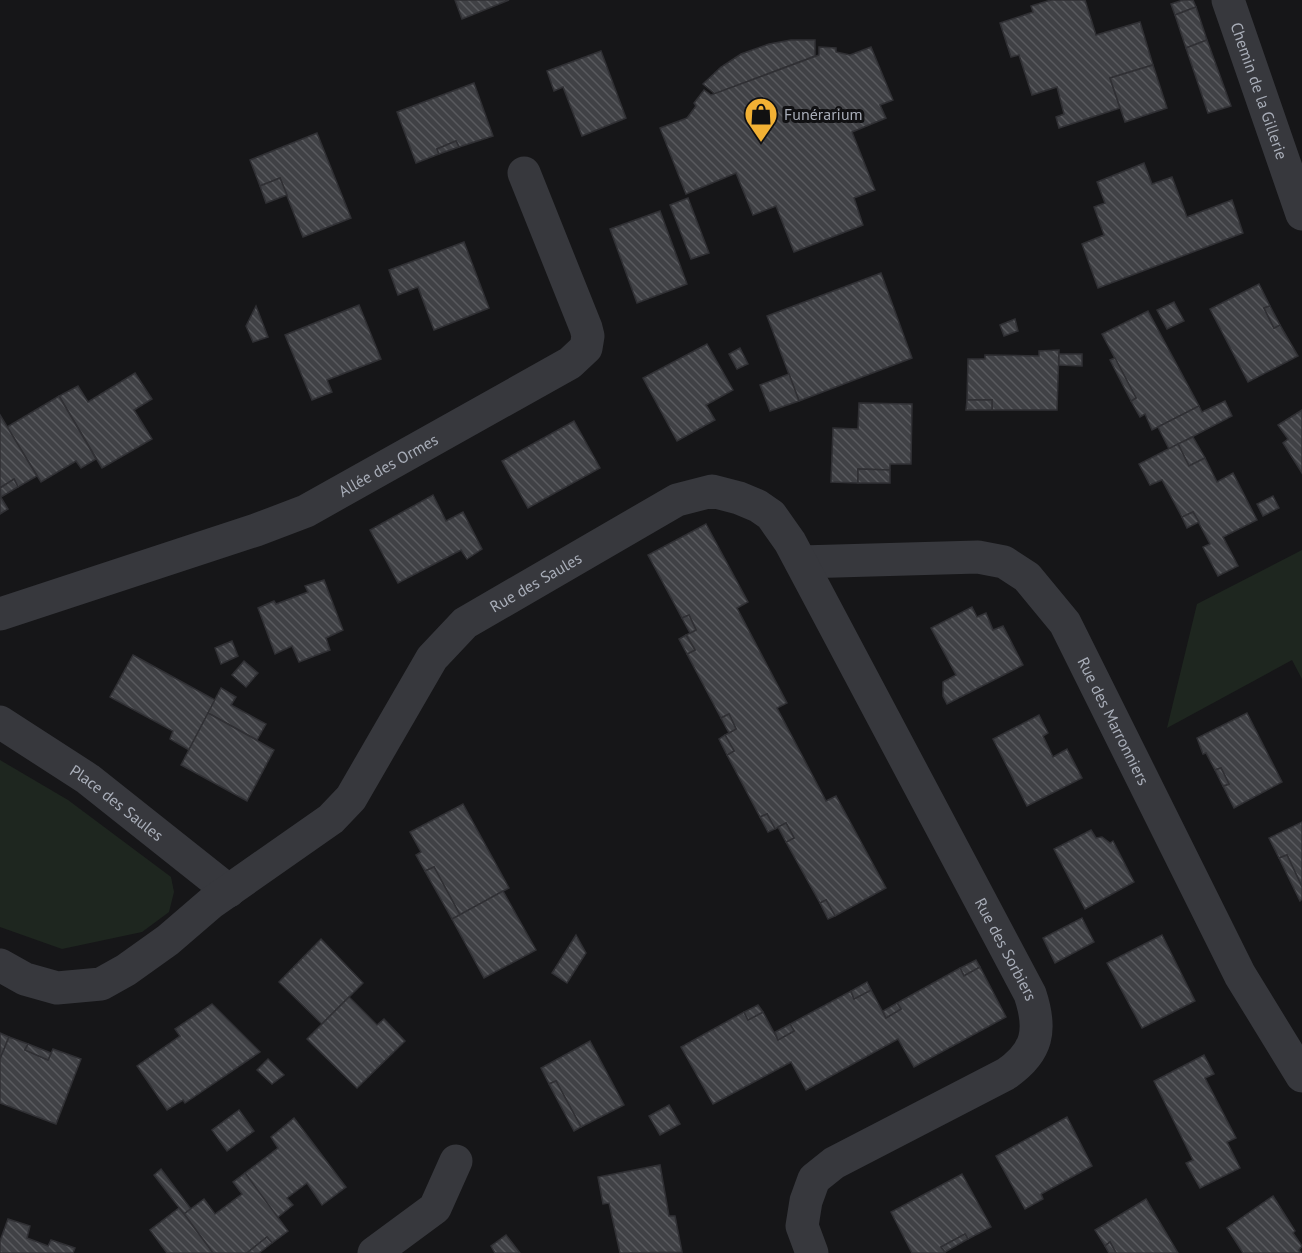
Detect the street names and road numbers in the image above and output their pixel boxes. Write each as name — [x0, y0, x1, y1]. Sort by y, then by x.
street label: Chemin de la Gillerie — [1226, 19, 1292, 162]
street label: Allée des Ormes — [335, 429, 442, 501]
street label: Rue des Saules — [486, 547, 585, 617]
street label: Rue des Marronniers — [1073, 654, 1154, 788]
street label: Place des Saules — [66, 760, 168, 845]
street label: Rue des Sorbiers — [971, 894, 1042, 1003]

